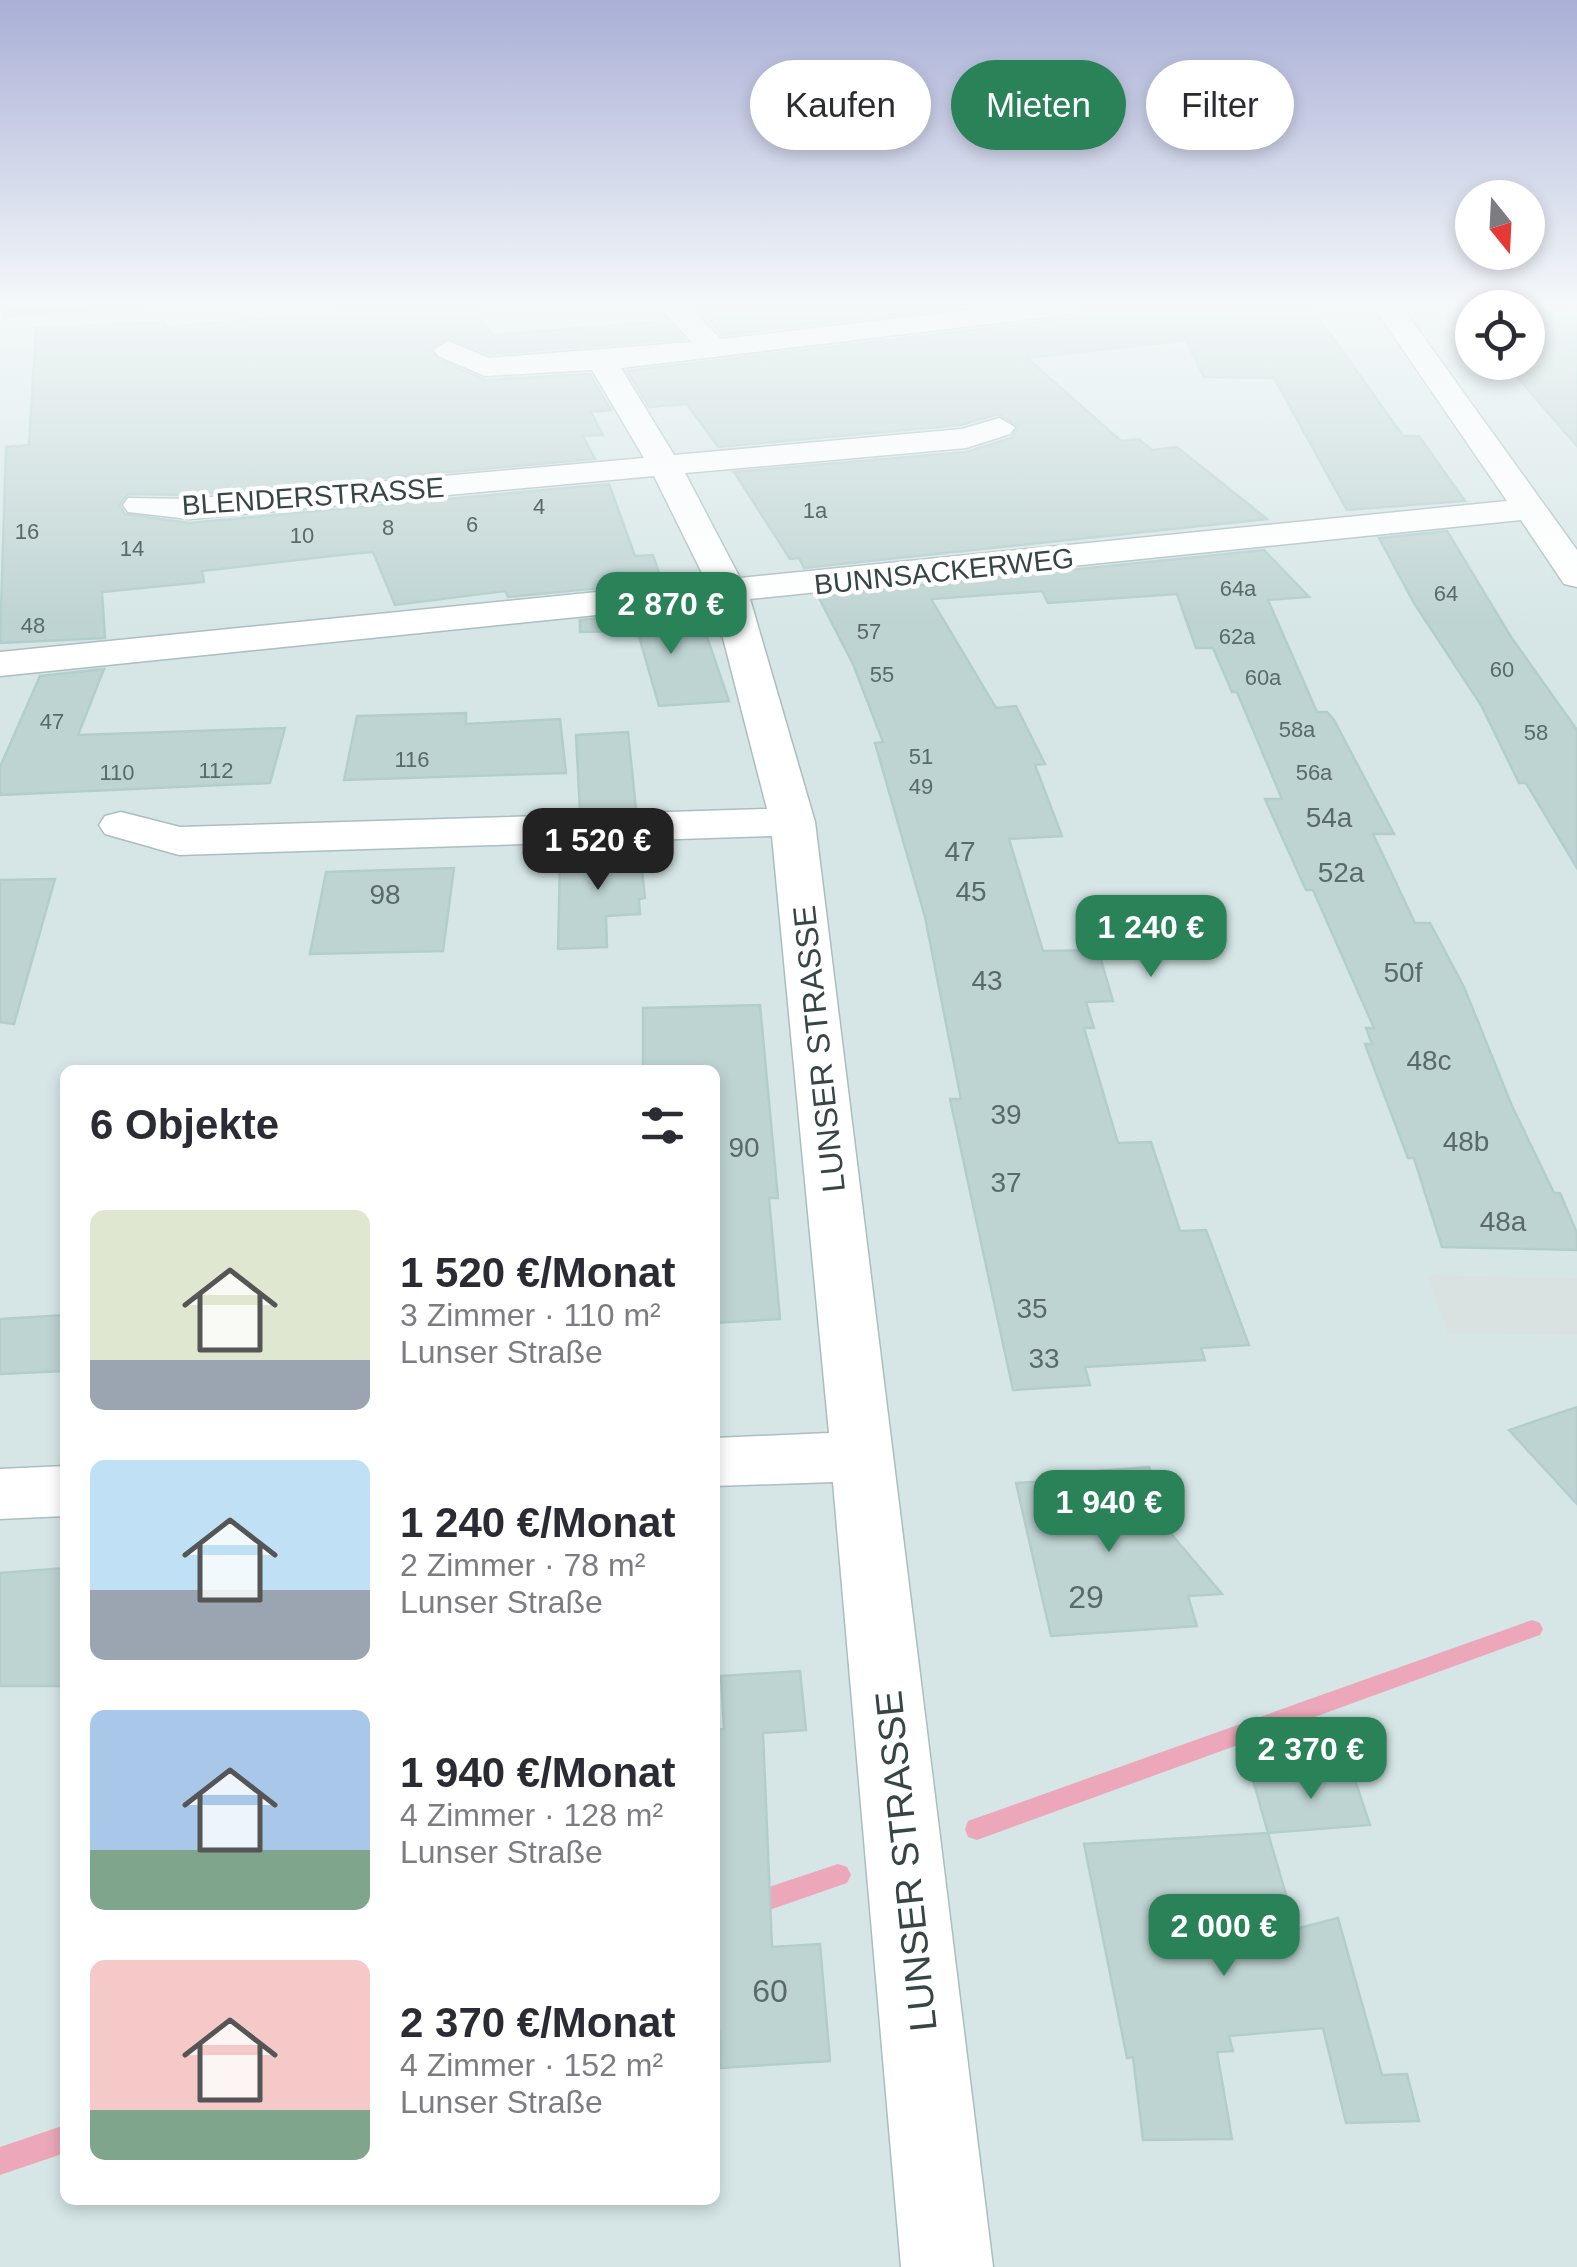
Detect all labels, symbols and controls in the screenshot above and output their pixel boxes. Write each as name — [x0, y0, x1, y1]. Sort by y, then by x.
chip: Kaufen — [750, 60, 931, 150]
chip: Mieten — [951, 60, 1126, 150]
chip: Filter — [1146, 60, 1294, 150]
north arrow — [1455, 180, 1545, 270]
map controls — [1455, 180, 1545, 380]
button: locate — [1455, 290, 1545, 380]
street label: BLENDERSTRASSE — [181, 472, 445, 521]
house number: 4 — [533, 494, 545, 519]
house number: 1a — [803, 498, 828, 523]
house number: 6 — [466, 512, 478, 537]
house number: 8 — [382, 515, 394, 540]
house number: 16 — [15, 519, 39, 544]
house number: 10 — [290, 523, 314, 548]
house number: 14 — [120, 536, 144, 561]
street label: BUNNSACKERWEG — [813, 542, 1075, 601]
pin: 2 870 € — [579, 572, 763, 657]
house number: 64a — [1220, 576, 1257, 601]
house number: 64 — [1434, 581, 1458, 606]
text: 2 870 € — [618, 586, 724, 622]
house number: 48 — [21, 613, 45, 638]
house number: 57 — [857, 619, 881, 644]
house number: 62a — [1219, 624, 1256, 649]
house number: 60 — [1490, 657, 1514, 682]
house number: 55 — [870, 662, 894, 687]
house number: 60a — [1245, 665, 1282, 690]
house number: 47 — [40, 709, 64, 734]
house number: 58a — [1279, 717, 1316, 742]
house number: 58 — [1524, 720, 1548, 745]
house number: 51 — [909, 744, 933, 769]
house number: 116 — [394, 747, 430, 772]
house number: 112 — [198, 758, 234, 783]
house number: 110 — [99, 760, 135, 785]
house number: 56a — [1296, 760, 1333, 785]
house number: 49 — [909, 774, 933, 799]
house number: 54a — [1306, 802, 1353, 833]
pin: 1 520 € — [506, 808, 690, 893]
text: 1 520 € — [545, 822, 651, 858]
house number: 47 — [944, 836, 976, 867]
house number: 52a — [1318, 857, 1365, 888]
house number: 45 — [955, 876, 987, 907]
house number: 98 — [369, 879, 401, 910]
pin: 1 240 € — [1059, 895, 1243, 980]
street label: LUNSER STRASSE — [786, 904, 852, 1194]
text: 1 240 € — [1098, 909, 1204, 945]
house number: 50f — [1384, 957, 1423, 988]
house number: 43 — [971, 965, 1003, 996]
house number: 48c — [1406, 1045, 1452, 1076]
icon: filters — [635, 1098, 690, 1153]
house number: 39 — [990, 1099, 1022, 1130]
text: 6 Objekte — [90, 1101, 279, 1148]
house number: 48b — [1443, 1126, 1489, 1157]
house number: 90 — [728, 1132, 760, 1163]
house number: 37 — [990, 1167, 1022, 1198]
house number: 48a — [1480, 1206, 1527, 1237]
text: 1 520 €/Monat — [400, 1249, 675, 1296]
icon: home — [170, 1250, 290, 1370]
house number: 35 — [1016, 1293, 1048, 1324]
text: 3 Zimmer · 110 m² — [400, 1297, 661, 1333]
text: Lunser Straße — [400, 1334, 603, 1370]
house number: 33 — [1028, 1343, 1060, 1374]
pin: 1 940 € — [1017, 1470, 1201, 1555]
text: 1 940 € — [1056, 1484, 1162, 1520]
text: 1 240 €/Monat — [400, 1499, 675, 1546]
icon: home — [170, 1500, 290, 1620]
text: 2 Zimmer · 78 m² — [400, 1547, 645, 1583]
house number: 29 — [1068, 1579, 1104, 1615]
text: Lunser Straße — [400, 1584, 603, 1620]
street label: LUNSER STRASSE — [867, 1689, 945, 2033]
pin: 2 370 € — [1219, 1717, 1403, 1802]
text: 2 370 € — [1258, 1731, 1364, 1767]
text: 1 940 €/Monat — [400, 1749, 675, 1796]
icon: home — [170, 1750, 290, 1870]
text: 4 Zimmer · 128 m² — [400, 1797, 663, 1833]
text: Lunser Straße — [400, 1834, 603, 1870]
pin: 2 000 € — [1132, 1894, 1316, 1979]
text: 2 000 € — [1171, 1908, 1277, 1944]
house number: 60 — [752, 1973, 788, 2009]
text: 2 370 €/Monat — [400, 1999, 675, 2046]
icon: home — [170, 2000, 290, 2120]
text: 4 Zimmer · 152 m² — [400, 2047, 663, 2083]
text: Lunser Straße — [400, 2084, 603, 2120]

